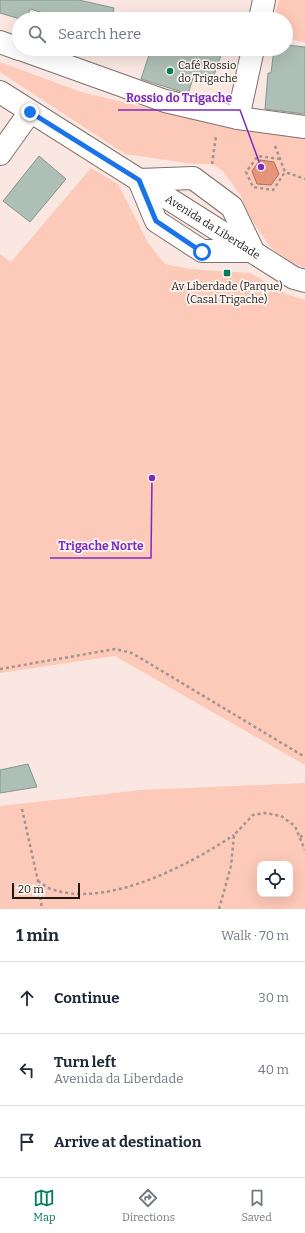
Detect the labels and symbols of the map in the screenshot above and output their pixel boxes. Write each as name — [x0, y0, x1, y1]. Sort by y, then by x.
place label: Café Rossio do Trigache — [178, 59, 238, 85]
marker: Café Rossio do Trigache — [165, 66, 175, 76]
callout: Rossio do Trigache — [118, 86, 240, 110]
text: Rossio do Trigache — [126, 91, 232, 105]
route end — [21, 103, 39, 121]
street label: Avenida da Liberdade — [163, 192, 263, 262]
route start — [193, 243, 211, 261]
marker: Av Liberdade (Parque) (Casal Trigache) — [222, 268, 232, 278]
place label: Av Liberdade (Parque) (Casal Trigache) — [171, 280, 283, 306]
callout: Trigache Norte — [50, 534, 151, 558]
text: Trigache Norte — [58, 539, 144, 553]
scale bar — [12, 881, 80, 900]

